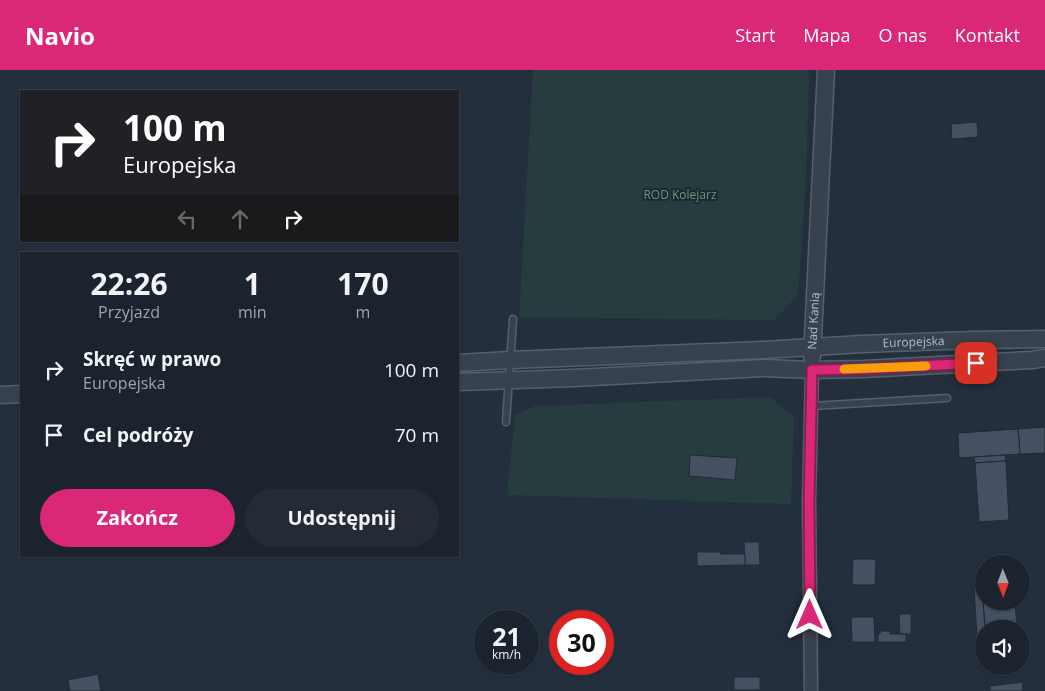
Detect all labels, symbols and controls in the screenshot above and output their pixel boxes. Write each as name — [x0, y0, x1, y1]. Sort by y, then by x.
text: Navio — [25, 19, 95, 52]
text: Start — [735, 23, 775, 47]
text: Mapa — [803, 23, 851, 47]
text: O nas — [879, 23, 927, 47]
text: Kontakt — [955, 23, 1020, 47]
text: 100 m — [123, 104, 227, 151]
icon: right — [40, 110, 105, 175]
text: Europejska — [123, 149, 237, 179]
park label: ROD Kolejarz — [643, 186, 717, 203]
icon: left — [173, 205, 201, 233]
icon: ahead — [226, 205, 254, 233]
icon: right — [279, 205, 307, 233]
text: 22:26 — [90, 263, 168, 304]
text: 1 — [244, 263, 261, 304]
text: 170 — [337, 263, 389, 304]
street label: Nad Kanią — [803, 292, 823, 350]
text: Przyjazd — [98, 301, 160, 323]
text: min — [238, 301, 267, 323]
text: m — [355, 301, 370, 323]
street label: Europejska — [882, 332, 945, 351]
pin — [955, 342, 997, 384]
text: Skręć w prawo — [83, 346, 221, 372]
icon: arrive — [962, 349, 990, 377]
icon: right — [40, 356, 68, 384]
text: 100 m — [384, 357, 439, 383]
text: Europejska — [83, 372, 166, 394]
icon: arrive — [40, 421, 68, 449]
text: Cel podróży — [83, 422, 193, 448]
text: 70 m — [395, 422, 439, 448]
button: Zakończ — [40, 489, 235, 547]
button: Udostępnij — [245, 489, 439, 547]
north arrow — [975, 555, 1030, 610]
map controls — [975, 555, 1030, 675]
position arrow — [783, 588, 835, 640]
speed limit sign: 30 — [549, 610, 614, 675]
text: 21 — [492, 619, 521, 653]
button: sound — [975, 620, 1030, 675]
text: km/h — [492, 646, 521, 663]

